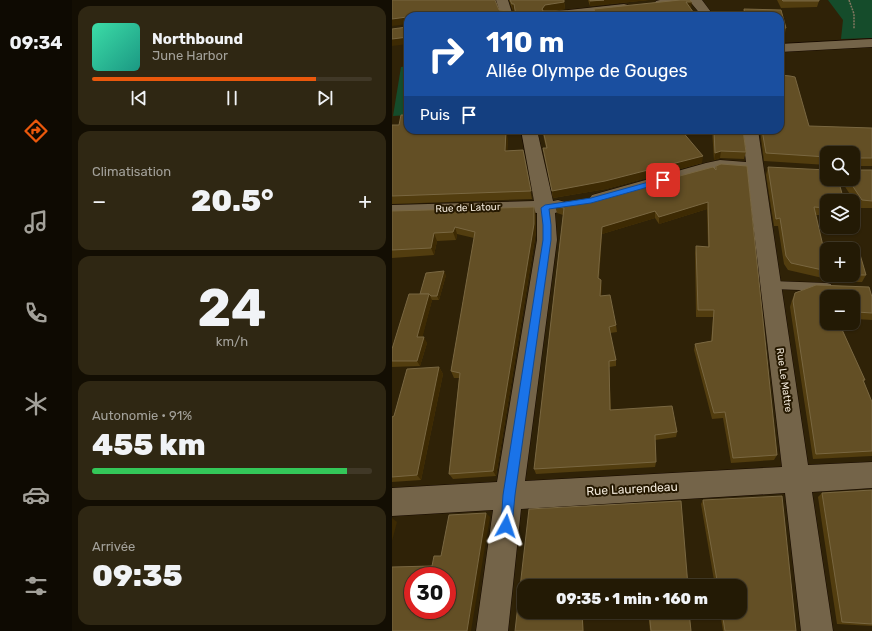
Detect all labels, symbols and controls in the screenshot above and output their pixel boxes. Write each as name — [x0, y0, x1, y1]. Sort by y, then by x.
text: 110 m — [486, 26, 564, 59]
icon: right — [420, 28, 472, 80]
text: Northbound — [152, 30, 243, 48]
text: 09:34 — [9, 32, 63, 54]
text: June Harbor — [152, 48, 228, 63]
text: Allée Olympe de Gouges — [486, 60, 688, 82]
icon: previous — [128, 87, 150, 109]
icon: pause — [221, 87, 243, 109]
icon: next — [314, 87, 336, 109]
icon: arrive — [458, 104, 480, 126]
text: Puis — [420, 106, 450, 124]
icon: directions — [22, 117, 50, 145]
map controls — [820, 146, 860, 330]
button: search — [820, 146, 860, 186]
pin — [646, 163, 680, 197]
text: Climatisation — [92, 164, 171, 179]
icon: arrive — [652, 169, 674, 191]
text: 20.5° — [191, 183, 274, 219]
text: − — [92, 188, 106, 215]
text: + — [358, 188, 372, 215]
button: layers — [820, 194, 860, 234]
street label: Rue de Latour — [435, 201, 501, 215]
icon: music — [22, 208, 50, 236]
button: + — [820, 242, 860, 282]
text: 24 — [197, 277, 267, 339]
button: − — [820, 290, 860, 330]
icon: phone — [22, 299, 50, 327]
text: km/h — [216, 334, 248, 349]
street label: Rue Le Mattre — [774, 347, 795, 413]
icon: climate — [22, 390, 50, 418]
text: Autonomie · 91% — [92, 408, 192, 423]
text: 455 km — [92, 427, 206, 463]
street label: Rue Laurendeau — [586, 480, 678, 498]
icon: car — [22, 481, 50, 509]
position arrow — [485, 505, 527, 547]
text: Arrivée — [92, 539, 135, 554]
text: 09:35 — [92, 558, 183, 594]
speed limit sign: 30 — [404, 567, 456, 619]
icon: filters — [22, 572, 50, 600]
text: 09:35 · 1 min · 160 m — [556, 590, 708, 608]

